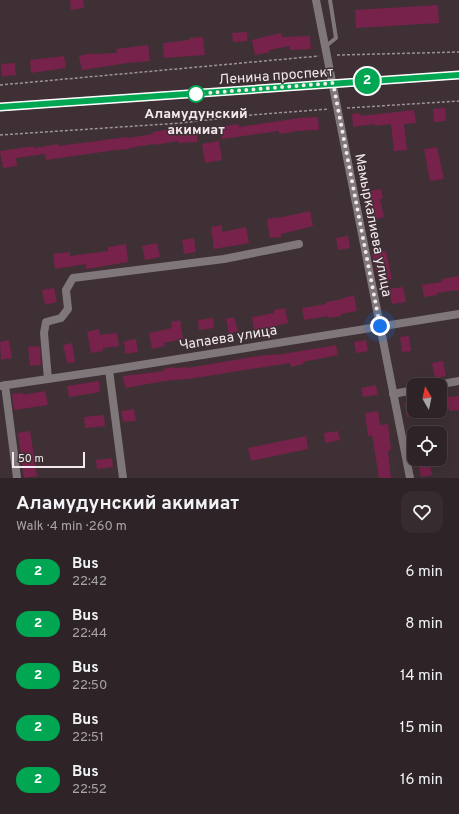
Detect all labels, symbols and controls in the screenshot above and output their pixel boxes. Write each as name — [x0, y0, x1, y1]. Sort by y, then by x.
street label: Ленина проспект — [218, 64, 334, 89]
line badge: 2 — [354, 68, 380, 94]
text: 2 — [363, 72, 371, 89]
marker: Аламудунский акимиат — [187, 85, 205, 103]
place label: Аламудунский акимиат — [144, 106, 248, 139]
street label: Мамыркалиева улица — [350, 152, 395, 298]
your location — [370, 316, 390, 336]
street label: Чапаева улица — [178, 322, 278, 355]
north arrow — [407, 378, 447, 418]
map controls — [407, 378, 447, 466]
button: locate — [407, 426, 447, 466]
scale bar — [12, 450, 85, 469]
text: 50 m — [18, 452, 44, 466]
button: heart — [401, 491, 443, 533]
text: Аламудунский акимиат — [16, 492, 239, 516]
text: Walk · 4 min · 260 m — [16, 519, 127, 535]
text: Bus — [72, 555, 99, 574]
text: 2 — [34, 563, 42, 580]
text: 6 min — [406, 563, 443, 582]
text: 22:42 — [72, 574, 107, 590]
text: Bus — [72, 607, 99, 626]
text: 2 — [34, 615, 42, 632]
text: 8 min — [405, 615, 443, 634]
text: 22:44 — [72, 626, 107, 642]
text: Bus — [72, 659, 99, 678]
text: 2 — [34, 667, 42, 684]
text: 14 min — [400, 667, 443, 686]
text: 22:50 — [72, 678, 107, 694]
text: Bus — [72, 711, 99, 730]
text: 2 — [34, 719, 42, 736]
text: 15 min — [400, 719, 443, 738]
text: 22:51 — [72, 730, 104, 746]
text: Bus — [72, 763, 99, 782]
text: 2 — [34, 771, 42, 788]
text: 16 min — [400, 771, 443, 790]
text: 22:52 — [72, 782, 107, 798]

